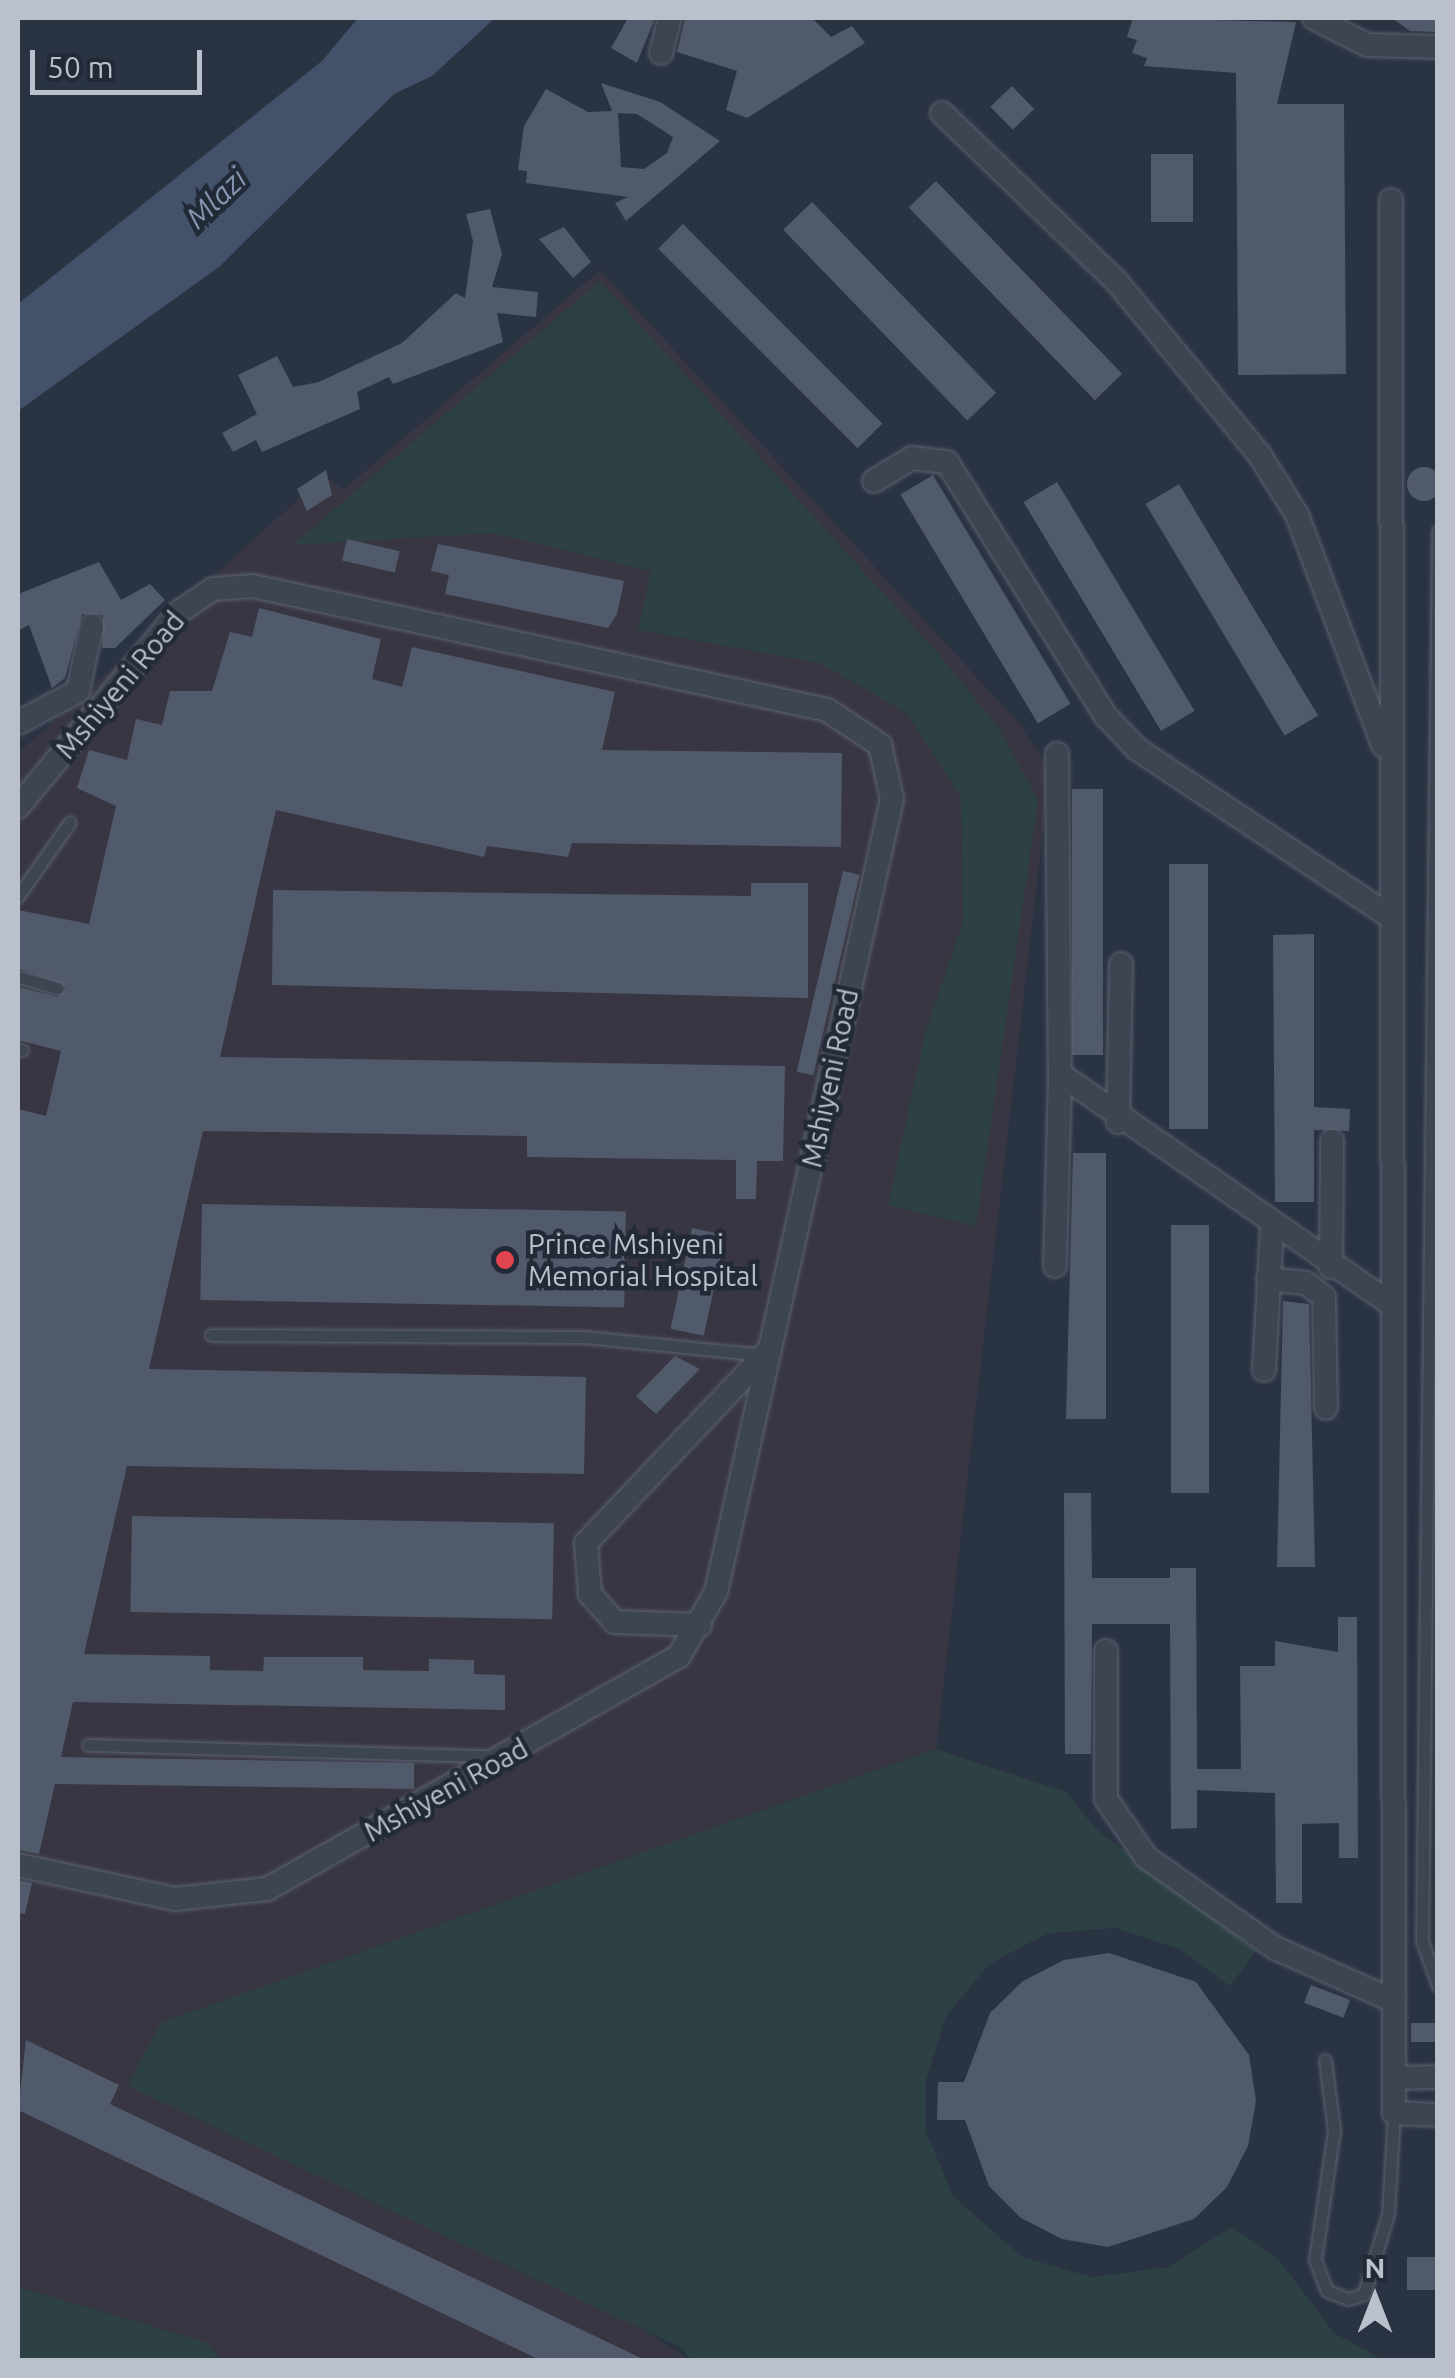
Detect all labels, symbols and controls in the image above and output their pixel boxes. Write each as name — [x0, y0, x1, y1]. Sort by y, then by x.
scale bar — [35, 30, 208, 92]
text: 50 m — [47, 50, 114, 84]
water label: Mlazi — [178, 161, 254, 235]
street label: Mshiyeni Road — [49, 605, 191, 765]
street label: Mshiyeni Road — [795, 986, 865, 1170]
place label: Prince Mshiyeni Memorial Hospital — [528, 1227, 758, 1293]
marker: Prince Mshiyeni Memorial Hospital — [492, 1247, 518, 1273]
street label: Mshiyeni Road — [358, 1731, 534, 1849]
north arrow — [1325, 2248, 1425, 2348]
text: N — [1365, 2252, 1385, 2283]

